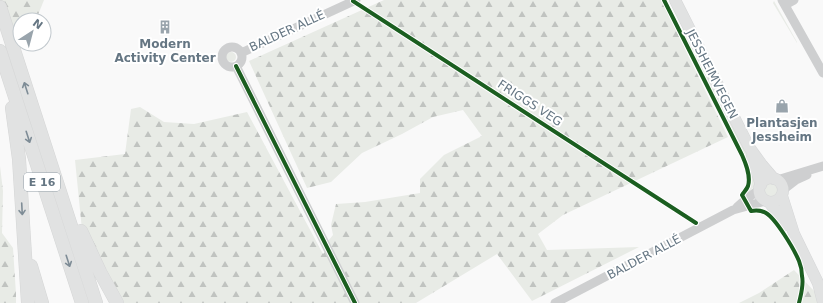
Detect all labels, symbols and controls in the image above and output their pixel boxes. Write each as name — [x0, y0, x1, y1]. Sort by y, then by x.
street label: BALDER ALLÉ — [247, 7, 327, 55]
north arrow — [12, 12, 52, 52]
text: N — [30, 16, 45, 32]
building icon: Modern Activity Center — [157, 19, 173, 35]
street label: JESSHEIMVEGEN — [683, 26, 741, 121]
place label: Modern Activity Center — [114, 37, 216, 65]
street label: FRIGGS VEG — [495, 77, 565, 129]
one-way arrow — [22, 81, 29, 94]
shop icon: Plantasjen Jessheim — [774, 98, 790, 114]
place label: Plantasjen Jessheim — [746, 116, 818, 144]
one-way arrow — [25, 131, 32, 144]
road number: E 16 — [24, 173, 60, 191]
one-way arrow — [19, 202, 26, 215]
street label: BALDER ALLÉ — [604, 231, 683, 282]
one-way arrow — [65, 254, 72, 267]

